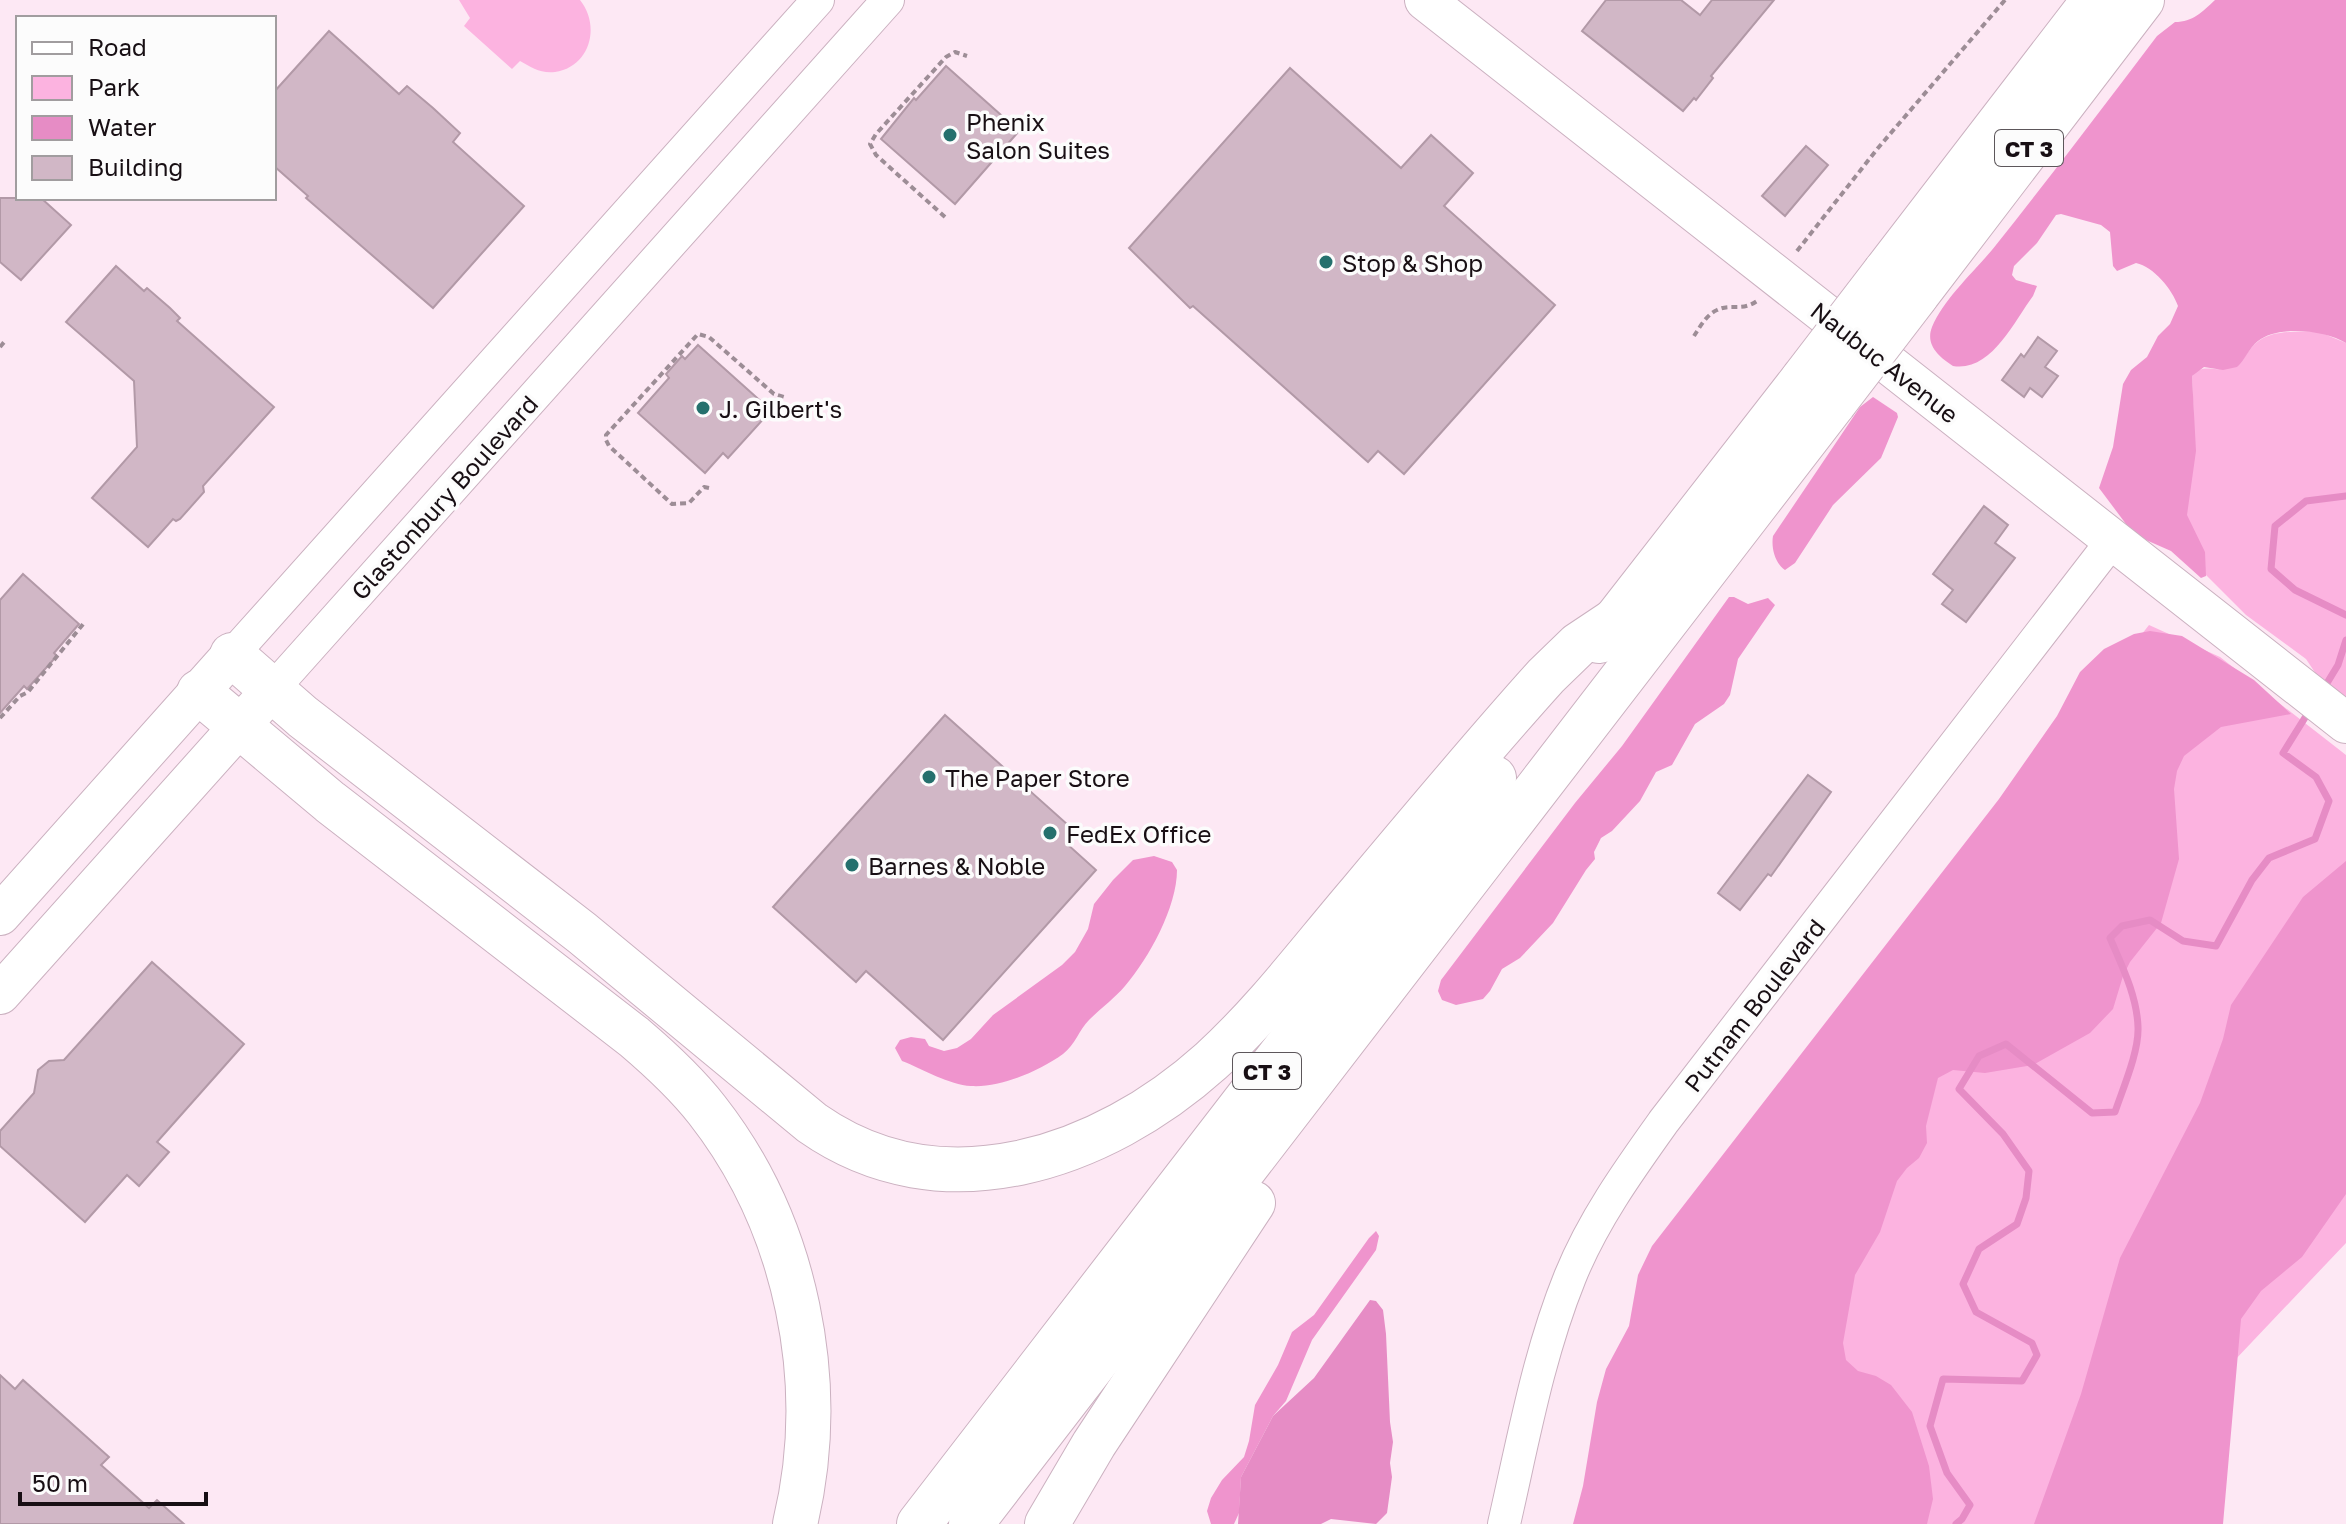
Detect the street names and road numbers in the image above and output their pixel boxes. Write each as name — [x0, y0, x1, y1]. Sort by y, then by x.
road number: CT 3 — [1995, 130, 2063, 166]
street label: Naubuc Avenue — [1805, 295, 1965, 429]
street label: Glastonbury Boulevard — [345, 389, 543, 605]
street label: Putnam Boulevard — [1677, 913, 1831, 1097]
road number: CT 3 — [1233, 1053, 1301, 1089]

